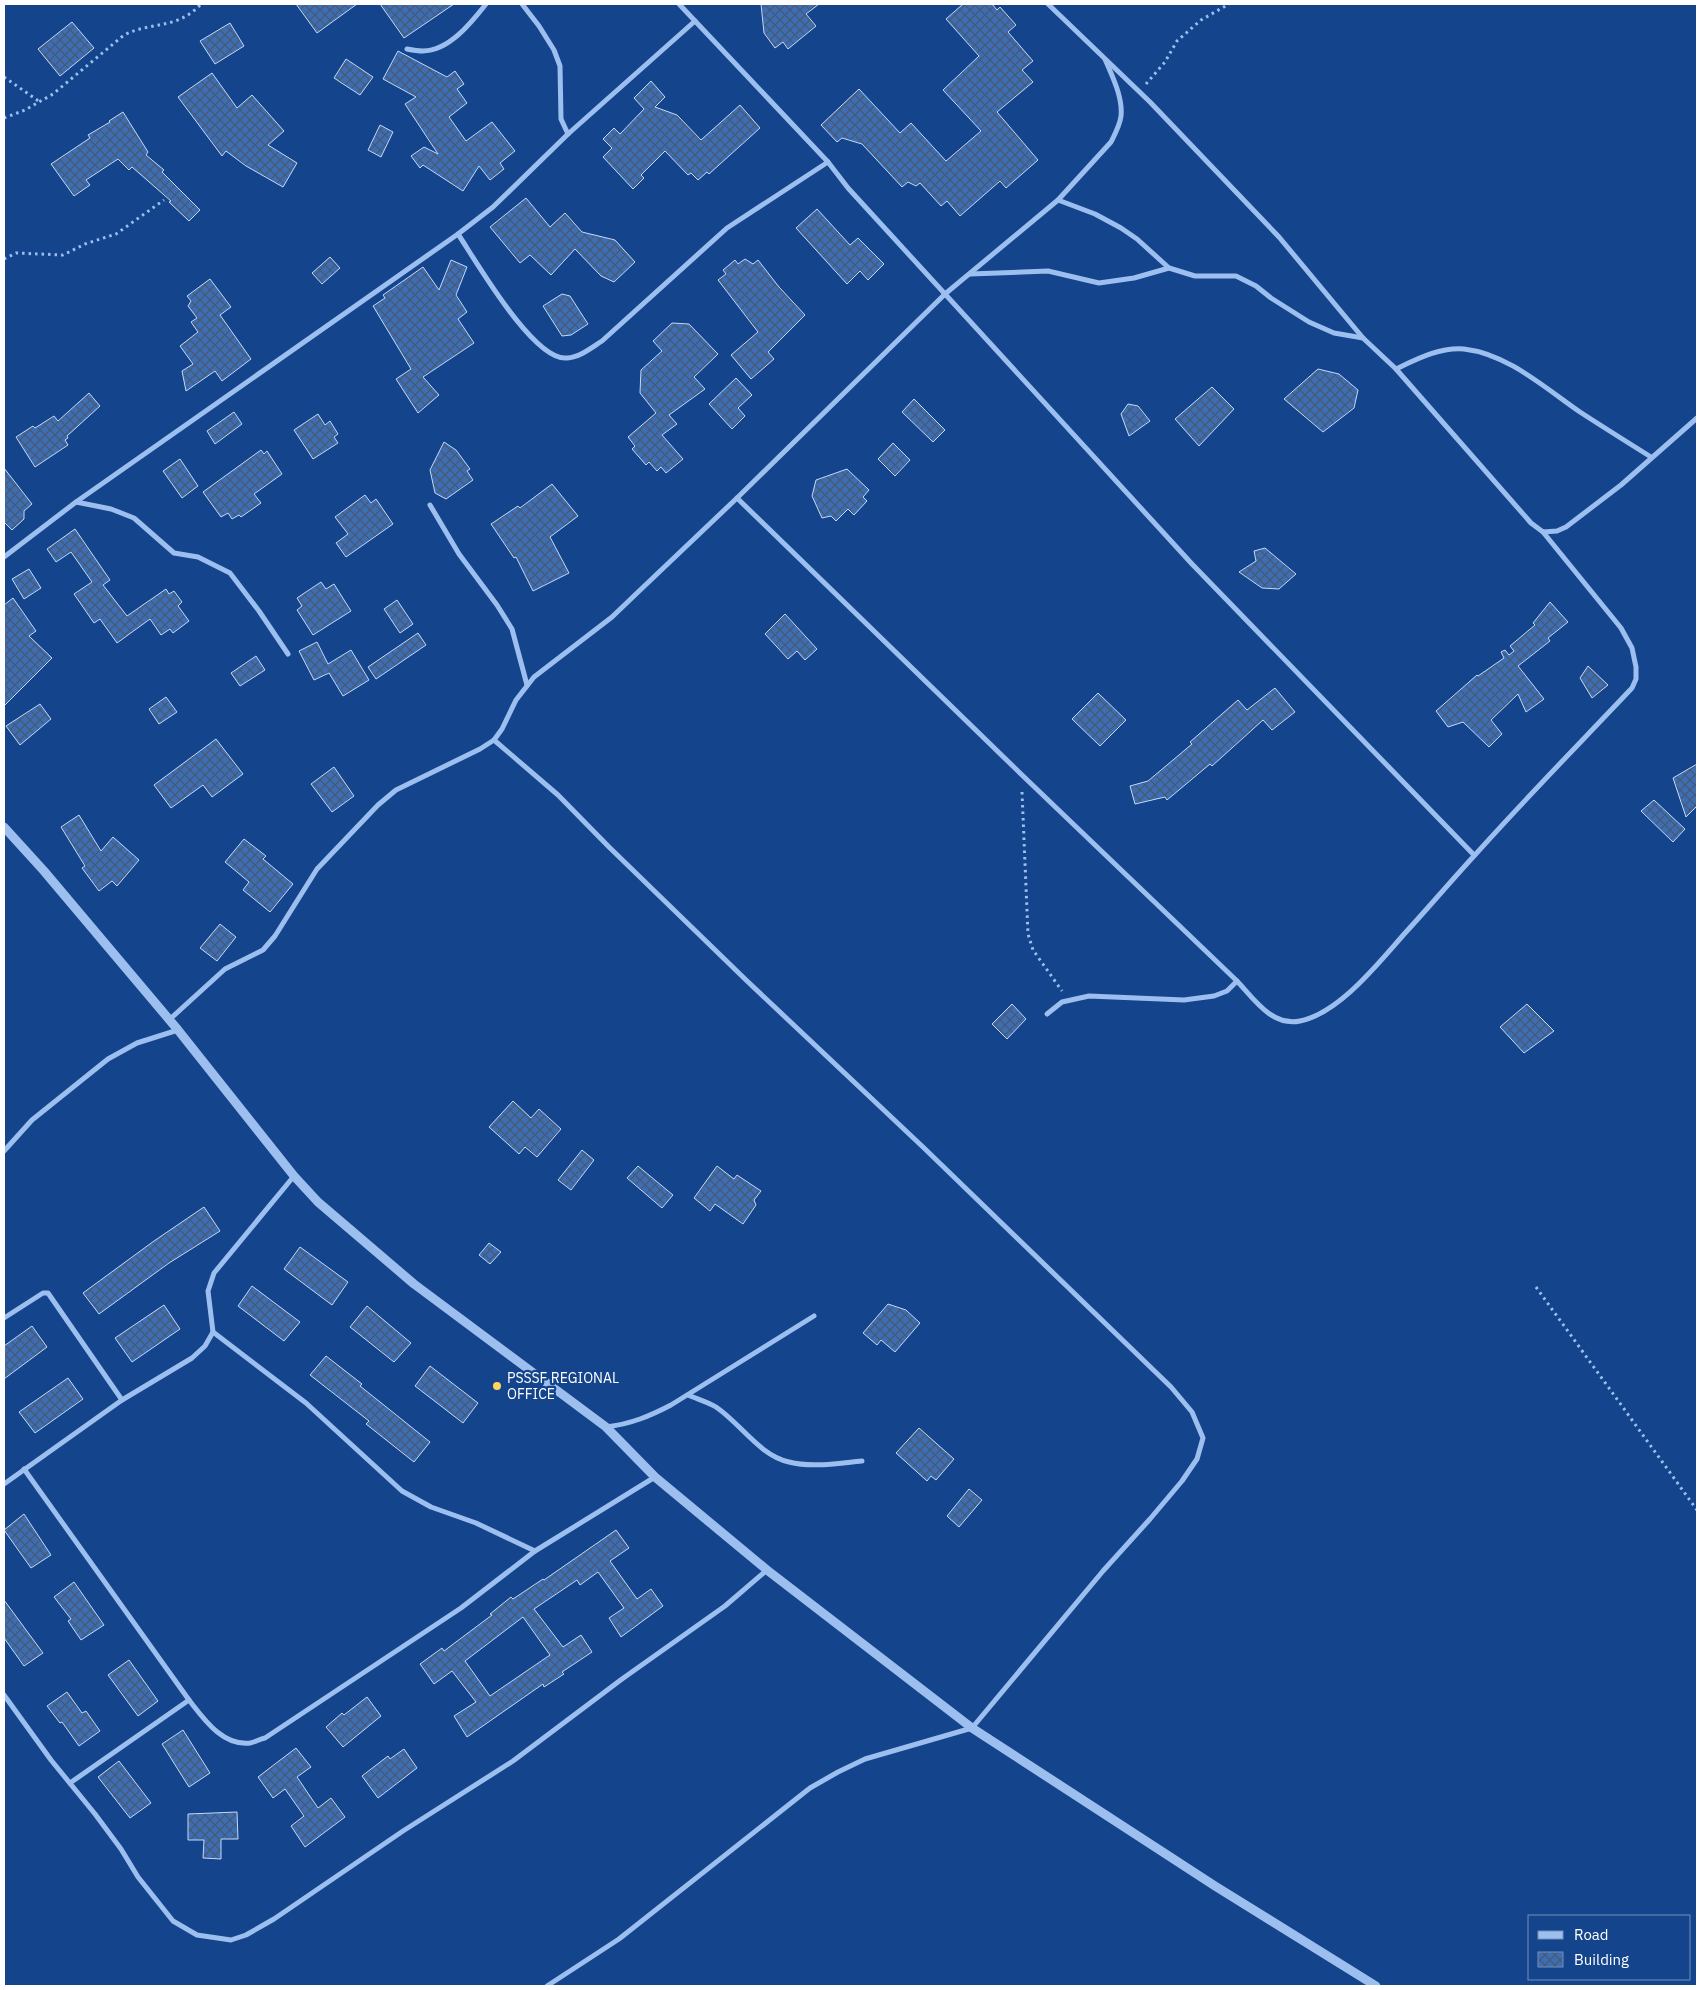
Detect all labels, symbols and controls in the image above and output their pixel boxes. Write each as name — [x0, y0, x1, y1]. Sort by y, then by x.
place label: PSSSF REGIONAL OFFICE — [507, 1369, 619, 1403]
marker: PSSSF REGIONAL OFFICE — [491, 1380, 503, 1392]
legend — [1528, 1915, 1691, 1980]
text: Road — [1574, 1925, 1609, 1944]
text: Building — [1574, 1950, 1629, 1969]

